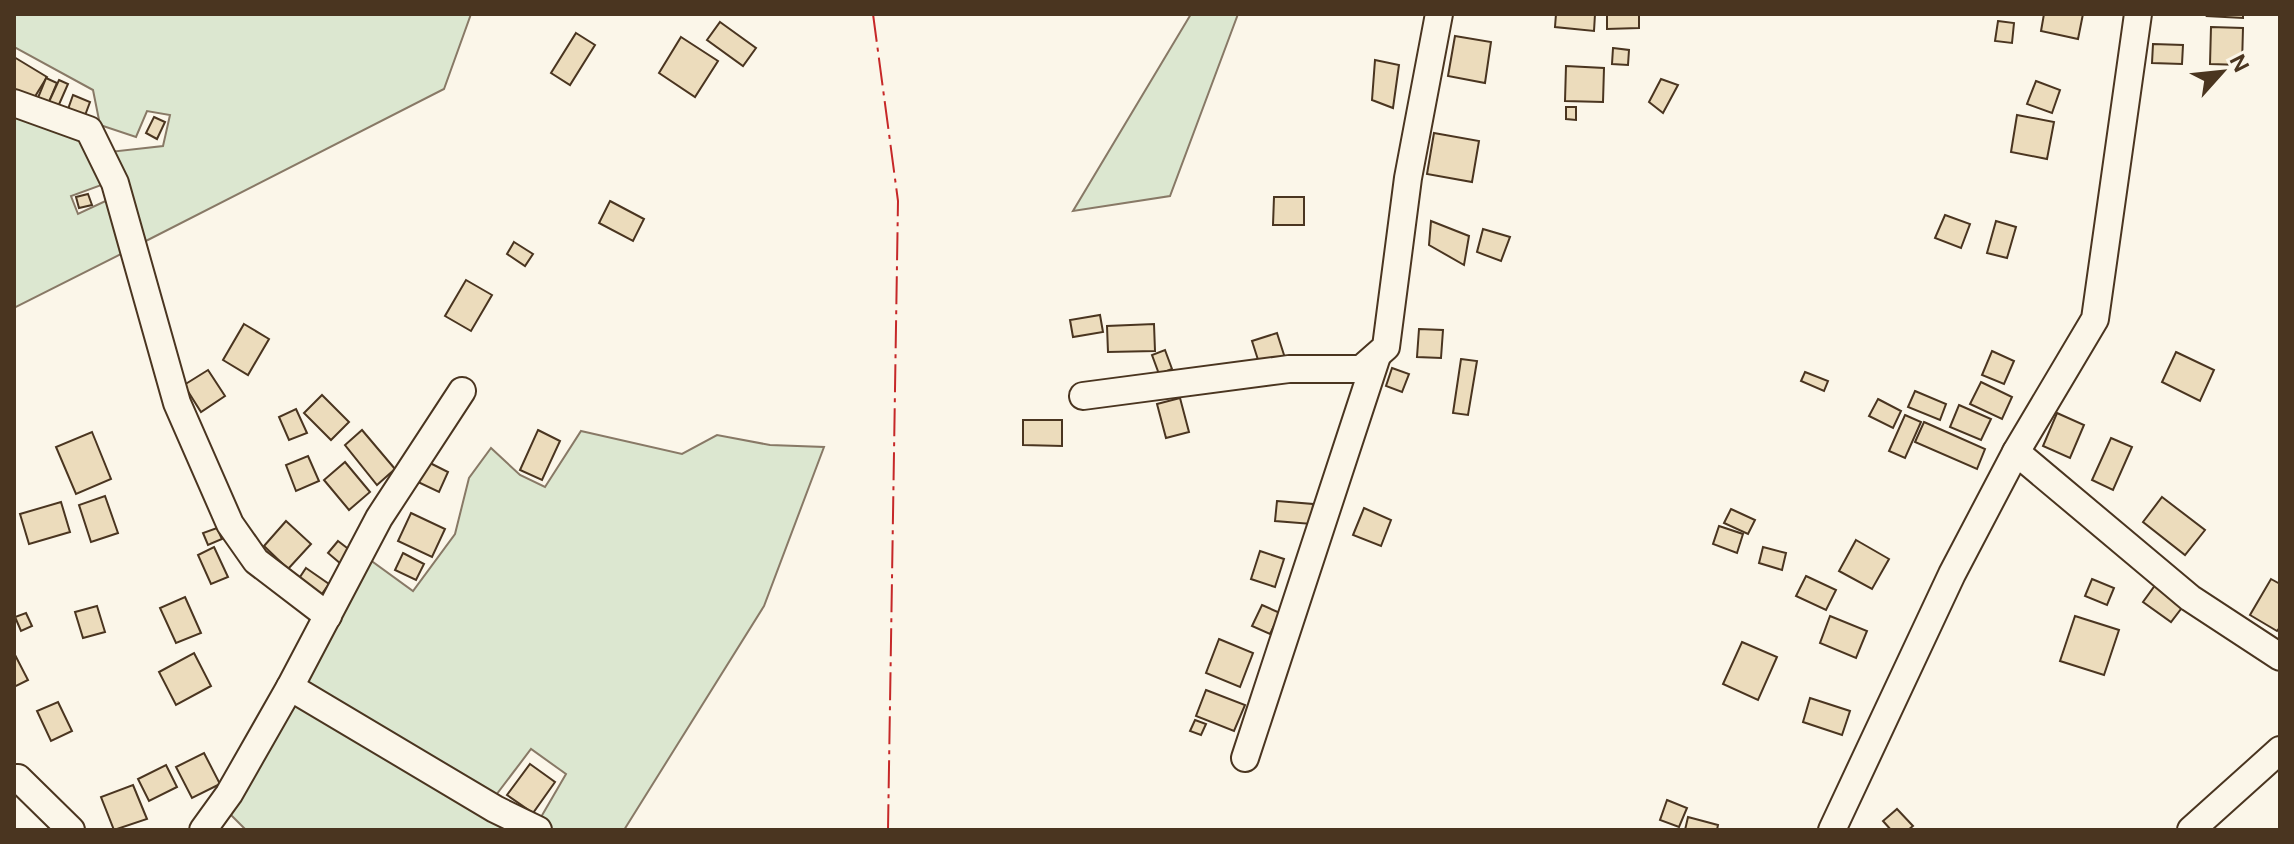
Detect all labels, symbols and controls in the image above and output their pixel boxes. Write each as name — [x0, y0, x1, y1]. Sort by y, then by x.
north arrow — [2182, 32, 2262, 112]
text: N — [2223, 49, 2256, 77]

